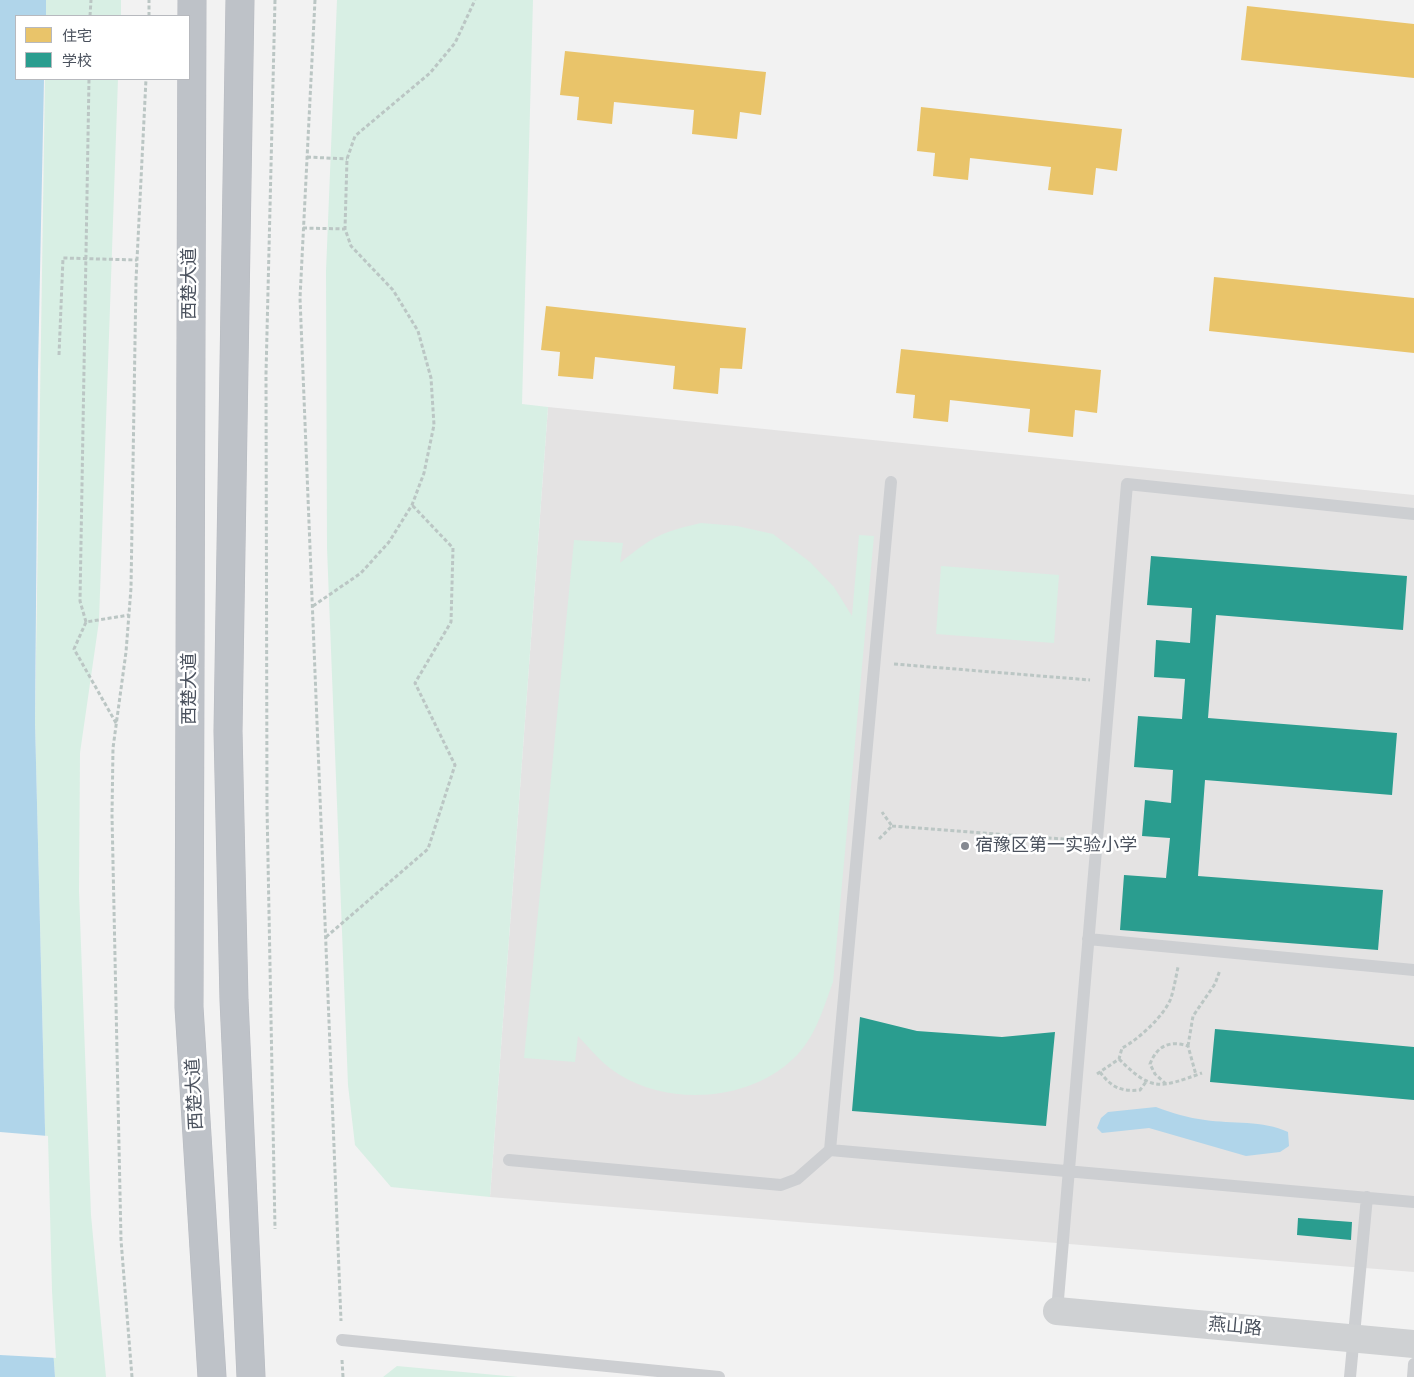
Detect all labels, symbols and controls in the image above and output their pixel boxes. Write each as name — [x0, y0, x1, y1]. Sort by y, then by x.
legend — [15, 15, 190, 80]
text: 住宅 — [62, 25, 92, 45]
text: 学校 — [62, 50, 92, 70]
street label: 西楚大道 — [179, 248, 201, 320]
street label: 西楚大道 — [179, 653, 201, 725]
place label: 宿豫区第一实验小学 — [975, 835, 1137, 857]
marker: 宿豫区第一实验小学 — [959, 840, 971, 852]
street label: 西楚大道 — [182, 1057, 208, 1131]
street label: 燕山路 — [1207, 1314, 1263, 1340]

